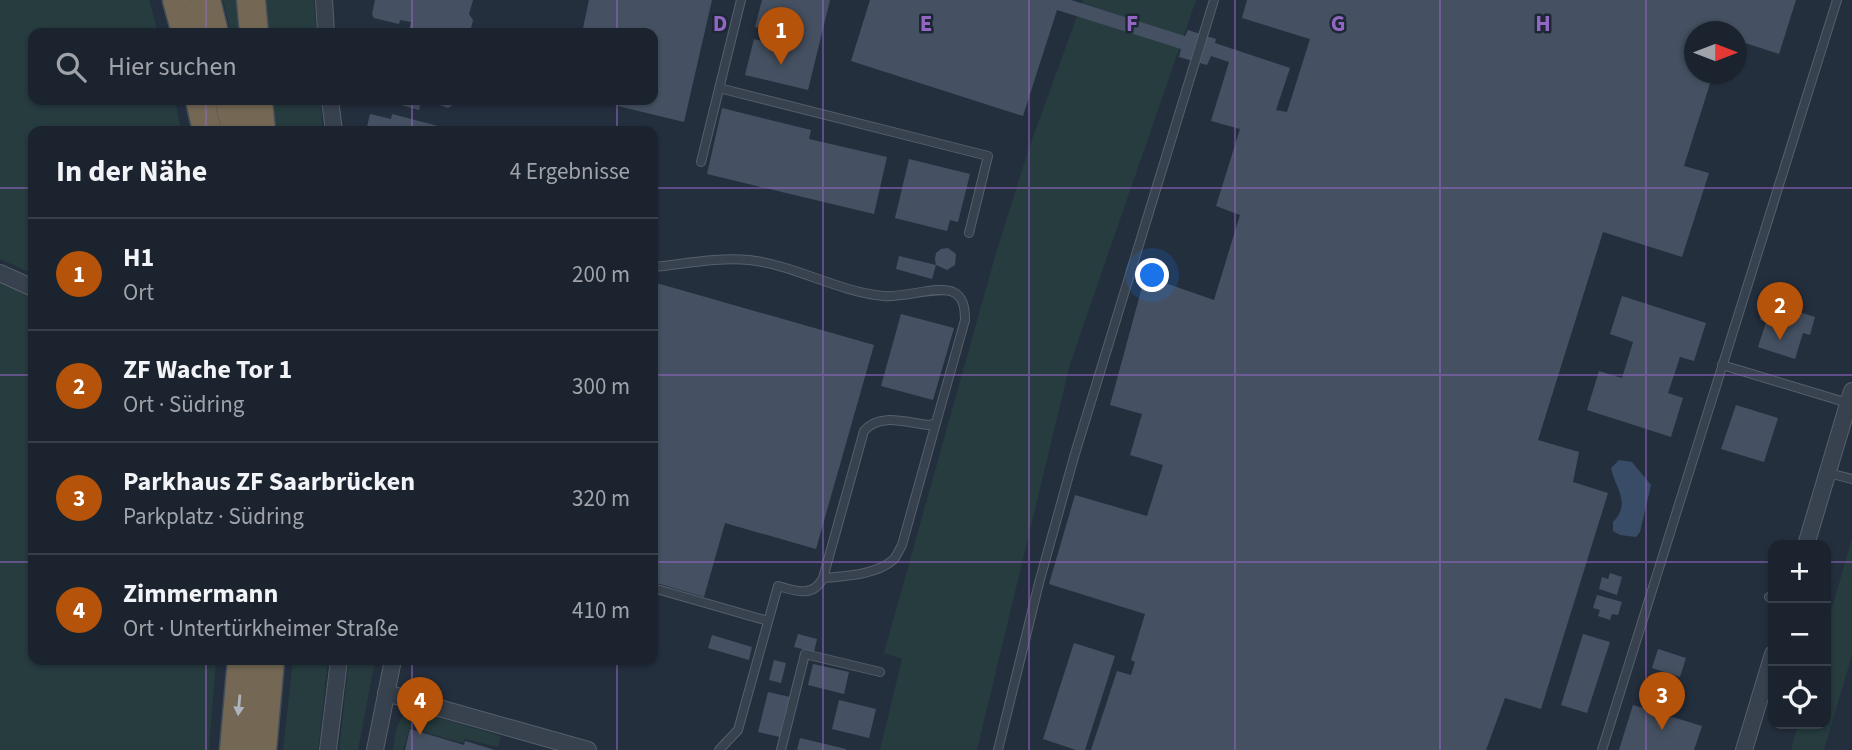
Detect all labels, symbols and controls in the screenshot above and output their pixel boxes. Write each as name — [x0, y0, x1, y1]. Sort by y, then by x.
text: D — [713, 7, 727, 40]
pin: 1 — [758, 7, 804, 65]
text: E — [920, 7, 932, 40]
text: F — [1126, 7, 1138, 40]
text: G — [1331, 7, 1345, 40]
text: H — [1535, 7, 1551, 40]
north arrow — [1684, 21, 1747, 84]
search box — [28, 28, 658, 105]
icon: search — [52, 48, 90, 86]
text: Hier suchen — [108, 48, 237, 85]
text: In der Nähe — [56, 150, 207, 193]
text: 4 Ergebnisse — [510, 155, 630, 188]
text: H1 — [123, 239, 154, 276]
text: 1 — [73, 258, 85, 291]
text: 200 m — [572, 258, 630, 291]
your location — [1135, 258, 1169, 292]
text: Ort — [123, 276, 154, 309]
pin: 2 — [1757, 282, 1803, 340]
text: ZF Wache Tor 1 — [123, 351, 292, 388]
text: 2 — [73, 370, 85, 403]
text: 300 m — [572, 370, 630, 403]
text: Ort · Südring — [123, 388, 244, 421]
text: Parkhaus ZF Saarbrücken — [123, 463, 415, 500]
text: 3 — [73, 482, 85, 515]
text: 320 m — [572, 482, 630, 515]
text: Parkplatz · Südring — [123, 500, 304, 533]
map controls — [1768, 540, 1831, 729]
button: + — [1768, 540, 1831, 603]
text: Zimmermann — [123, 575, 278, 612]
text: 4 — [73, 594, 85, 627]
text: 410 m — [572, 594, 630, 627]
button: − — [1768, 603, 1831, 666]
text: Ort · Untertürkheimer Straße — [123, 612, 399, 645]
button: locate — [1768, 666, 1831, 729]
pin: 3 — [1639, 672, 1685, 730]
pin: 4 — [397, 677, 443, 735]
one-way arrow — [233, 694, 244, 716]

